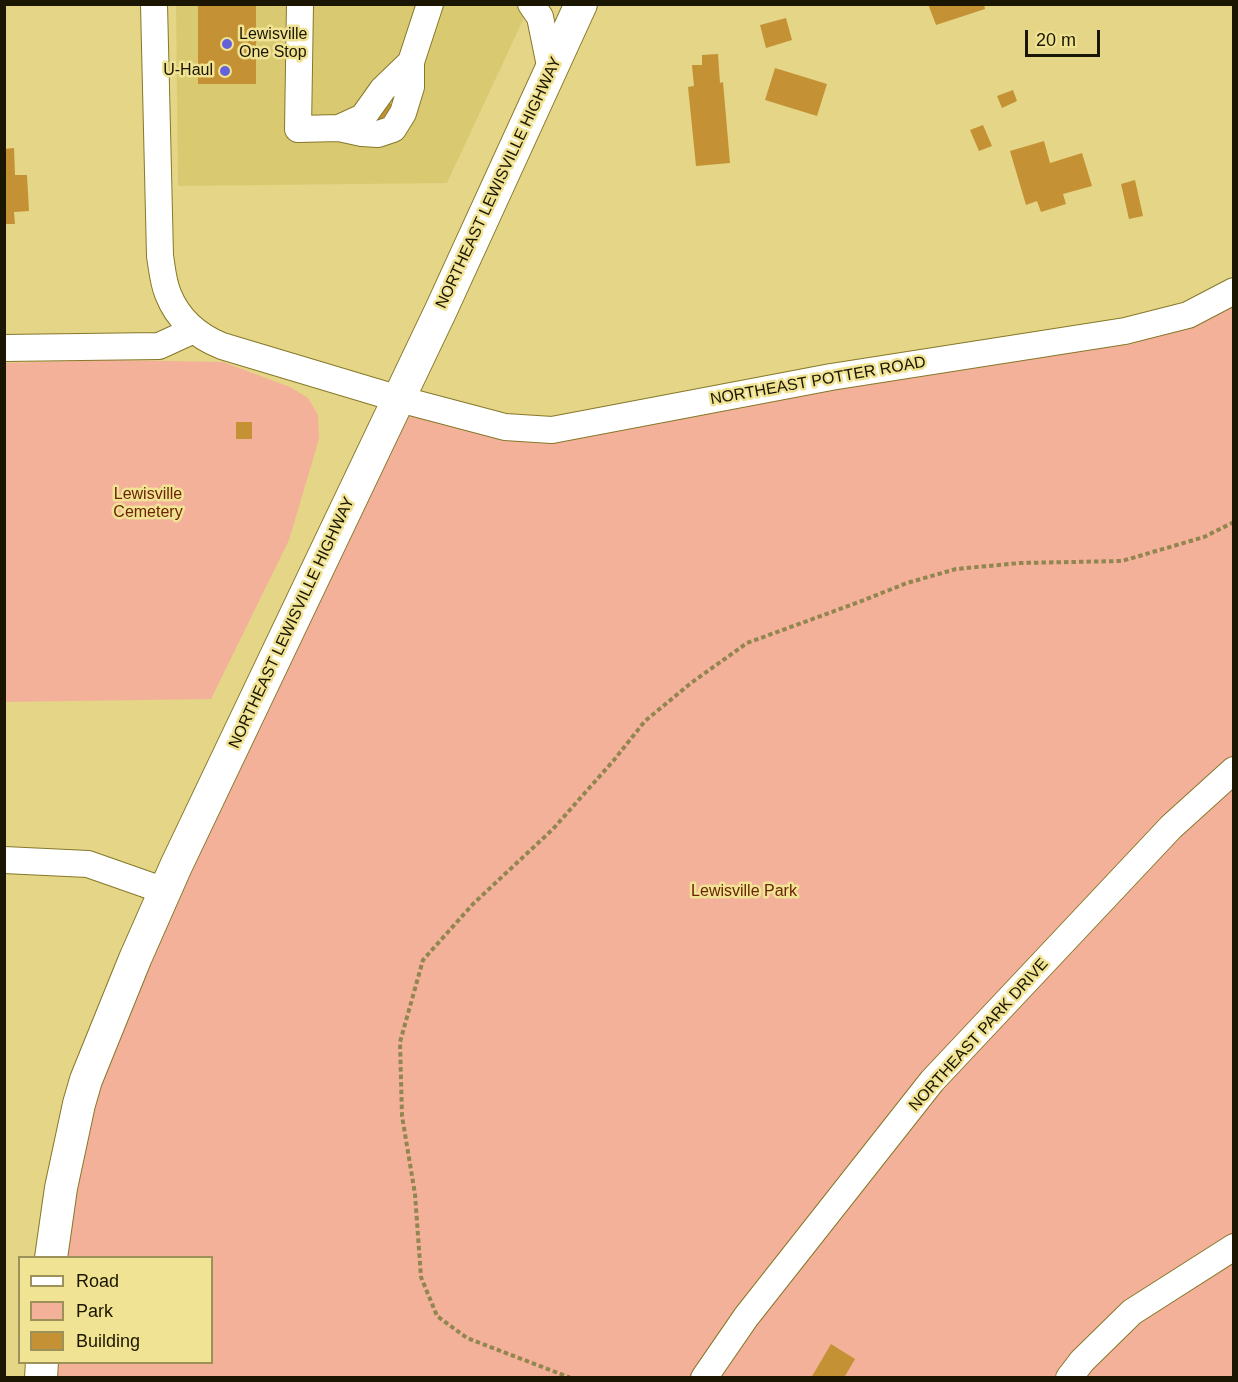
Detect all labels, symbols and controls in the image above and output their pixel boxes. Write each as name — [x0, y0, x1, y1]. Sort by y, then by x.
scale bar — [1028, 18, 1103, 56]
place label: Lewisville One Stop — [239, 25, 307, 63]
text: 20 m — [1036, 30, 1076, 50]
marker: Lewisville One Stop — [220, 37, 234, 51]
street label: NORTHEAST LEWISVILLE HIGHWAY — [432, 54, 566, 312]
place label: U-Haul — [163, 61, 213, 81]
marker: U-Haul — [218, 64, 232, 78]
street label: NORTHEAST POTTER ROAD — [709, 353, 927, 409]
park label: Lewisville Cemetery — [113, 485, 183, 523]
street label: NORTHEAST LEWISVILLE HIGHWAY — [225, 494, 359, 752]
park label: Lewisville Park — [691, 882, 797, 902]
street label: NORTHEAST PARK DRIVE — [905, 955, 1053, 1115]
legend — [18, 1256, 213, 1364]
text: Road — [76, 1271, 119, 1291]
text: Park — [76, 1301, 113, 1321]
text: Building — [76, 1331, 140, 1351]

